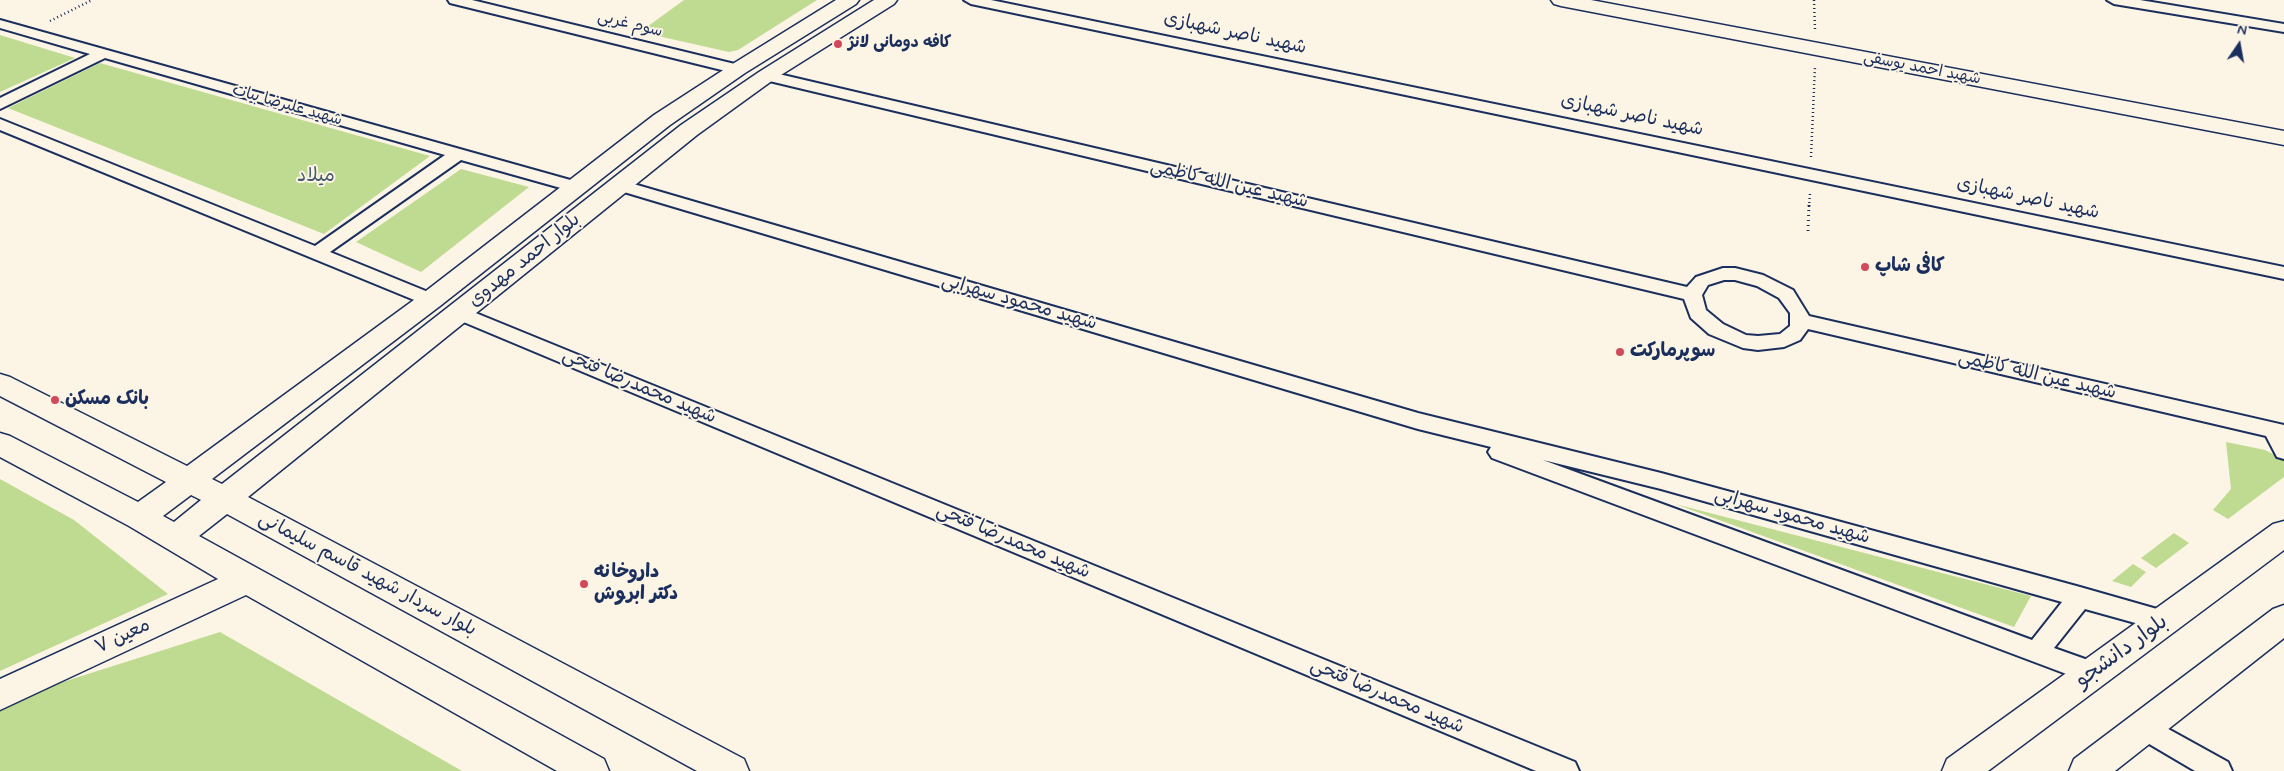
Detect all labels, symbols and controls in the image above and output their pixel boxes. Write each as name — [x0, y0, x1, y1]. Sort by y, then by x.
street label: سوم غربی — [596, 8, 664, 42]
street label: شهید ناصر شهبازی — [1162, 8, 1308, 60]
north arrow — [2214, 20, 2264, 70]
text: N — [2236, 21, 2249, 40]
place label: کافه دومانی لانژ — [848, 34, 951, 54]
marker: کافه دومانی لانژ — [832, 38, 844, 50]
street label: شهید احمد یوسفی — [1862, 48, 1982, 90]
street label: شهید علیرضا بیات — [230, 81, 344, 131]
street label: شهید ناصر شهبازی — [1559, 90, 1705, 142]
street label: شهید عین الله کاظمی — [1148, 156, 1310, 214]
park label: میلاد — [297, 166, 335, 188]
street label: شهید ناصر شهبازی — [1955, 173, 2101, 225]
street label: بلوار احمد مهدوی — [465, 209, 585, 313]
place label: کافی شاپ — [1875, 256, 1945, 278]
marker: کافی شاپ — [1859, 261, 1871, 273]
street label: شهید محمود سهرابی — [939, 270, 1099, 336]
place label: سوپرمارکت — [1630, 341, 1715, 363]
street label: شهید محمدرضا فتحی — [559, 344, 719, 430]
marker: سوپرمارکت — [1614, 346, 1626, 358]
street label: شهید عین الله کاظمی — [1956, 347, 2118, 405]
place label: بانک مسکن — [65, 389, 149, 411]
marker: بانک مسکن — [49, 394, 61, 406]
street label: شهید محمود سهرابی — [1712, 484, 1872, 550]
street label: شهید محمدرضا فتحی — [933, 499, 1093, 585]
street label: بلوار سردار شهید قاسم سلیمانی — [254, 508, 480, 642]
place label: داروخانه دکتر ابروش — [594, 562, 678, 606]
marker: داروخانه دکتر ابروش — [578, 578, 590, 590]
street label: بلوار دانشجو — [2070, 609, 2174, 695]
street label: معین ۷ — [92, 614, 154, 660]
street label: شهید محمدرضا فتحی — [1307, 654, 1467, 740]

